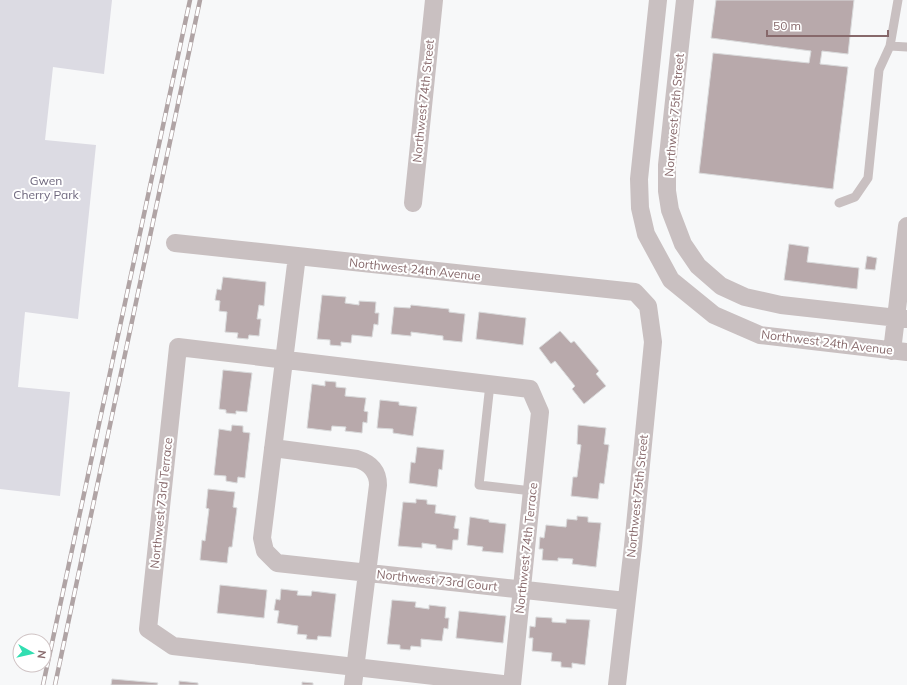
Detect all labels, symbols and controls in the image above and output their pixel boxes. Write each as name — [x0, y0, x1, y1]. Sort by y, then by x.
scale bar — [767, 12, 888, 38]
text: 50 m — [773, 18, 801, 33]
street label: Northwest 74th Street — [409, 39, 437, 163]
street label: Northwest 75th Street — [661, 53, 687, 177]
park label: Gwen Cherry Park — [13, 173, 80, 202]
street label: Northwest 24th Avenue — [348, 255, 482, 283]
street label: Northwest 24th Avenue — [760, 326, 894, 358]
street label: Northwest 75th Street — [623, 434, 651, 558]
street label: Northwest 73rd Terrace — [147, 437, 175, 569]
street label: Northwest 74th Terrace — [512, 482, 540, 614]
street label: Northwest 73rd Court — [376, 566, 498, 594]
north arrow — [12, 633, 52, 673]
text: N — [34, 649, 49, 659]

